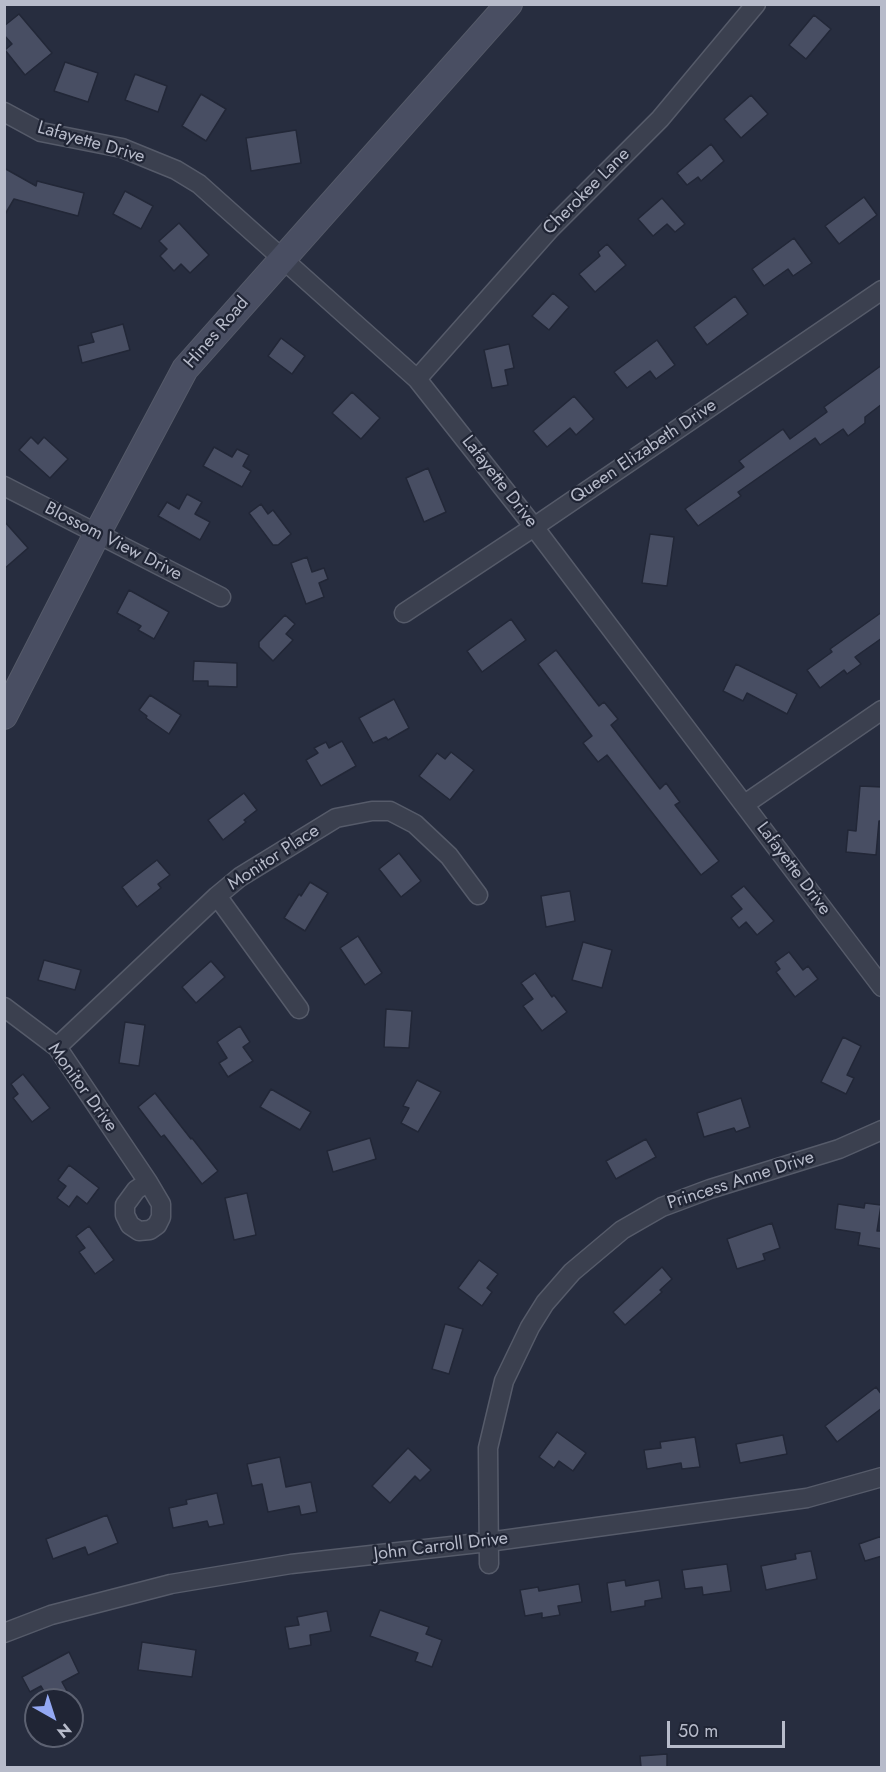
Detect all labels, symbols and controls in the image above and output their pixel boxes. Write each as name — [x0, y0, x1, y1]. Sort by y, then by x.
street label: Lafayette Drive — [35, 117, 147, 169]
street label: Cherokee Lane — [539, 144, 635, 240]
street label: Hines Road — [180, 293, 254, 373]
street label: Queen Elizabeth Drive — [567, 395, 721, 509]
street label: Lafayette Drive — [456, 432, 542, 532]
street label: Blossom View Drive — [41, 498, 185, 586]
street label: Lafayette Drive — [751, 818, 835, 920]
street label: Monitor Place — [224, 820, 324, 896]
street label: Monitor Drive — [43, 1039, 121, 1137]
street label: Princess Anne Drive — [665, 1147, 817, 1215]
street label: John Carroll Drive — [373, 1528, 509, 1566]
north arrow — [24, 1688, 84, 1748]
scale bar — [670, 1709, 788, 1747]
text: N — [52, 1718, 77, 1744]
text: 50 m — [678, 1718, 718, 1744]

